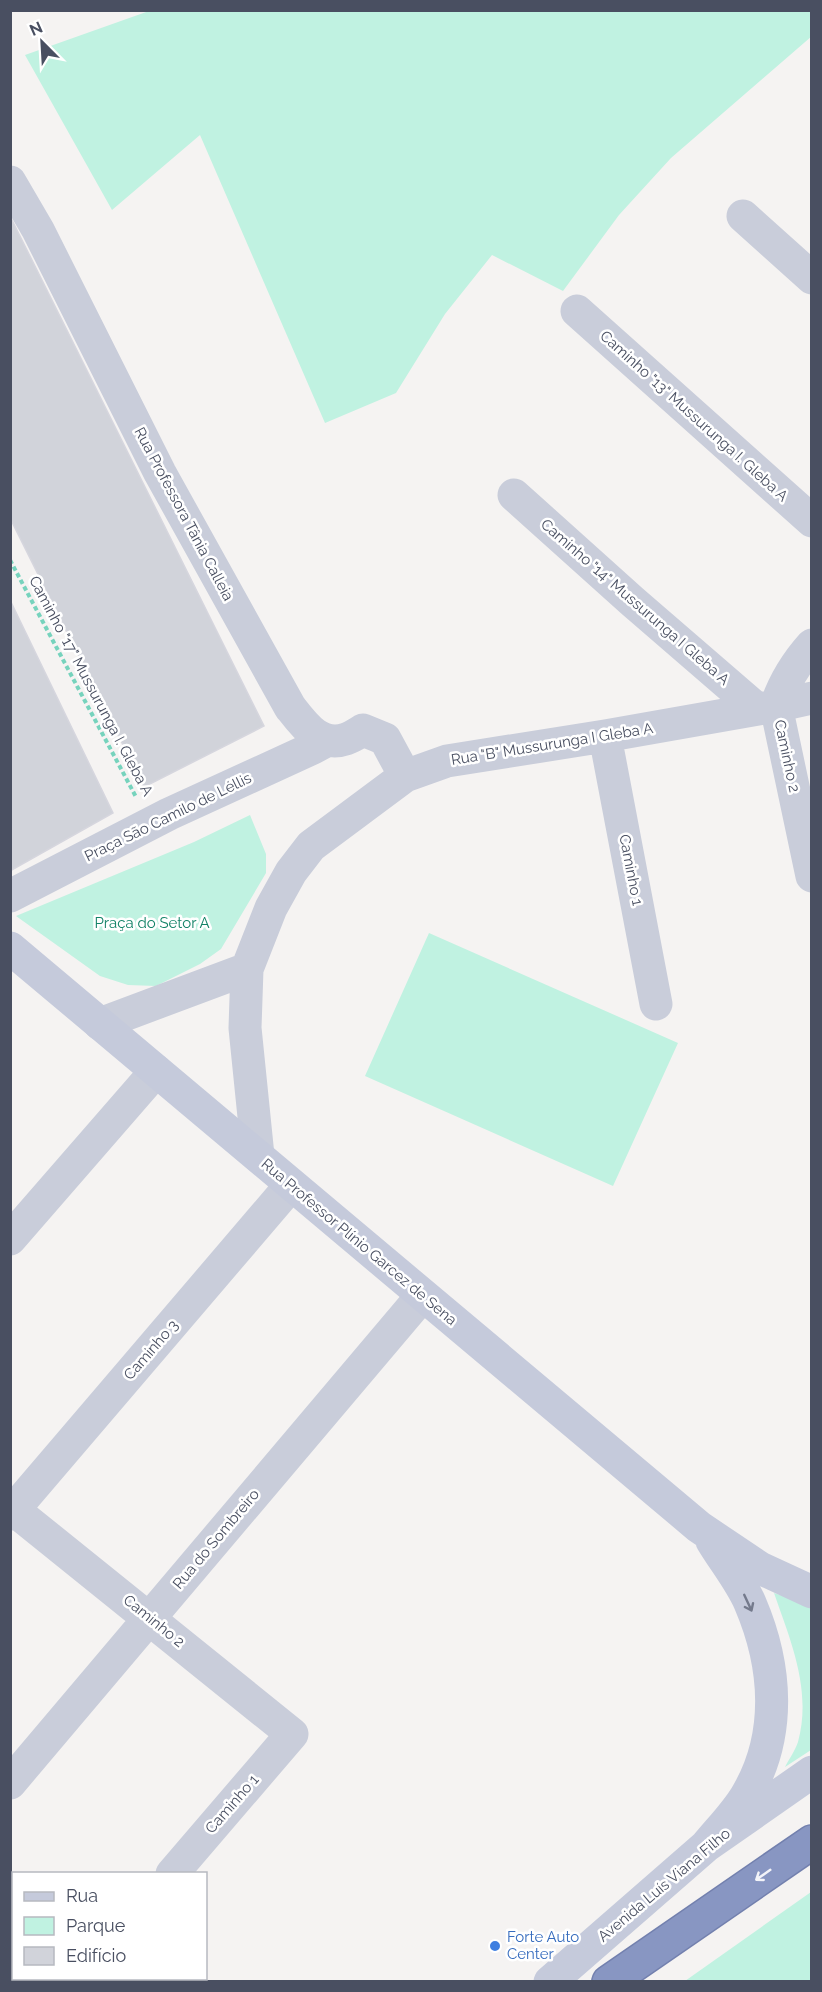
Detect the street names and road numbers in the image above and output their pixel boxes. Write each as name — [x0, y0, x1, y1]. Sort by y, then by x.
street label: Caminho "13" Mussurunga I. Gleba A — [596, 327, 792, 505]
street label: Rua Professora Tânia Calleia — [130, 424, 238, 604]
street label: Caminho "14" Mussurunga I Gleba A — [537, 515, 733, 689]
street label: Caminho "17" Mussurunga I. Gleba A — [25, 573, 157, 799]
street label: Caminho 2 — [771, 718, 803, 794]
street label: Rua "B" Mussurunga I Gleba A — [450, 719, 654, 769]
street label: Praça São Camilo de Léllis — [82, 769, 254, 865]
street label: Caminho 1 — [615, 833, 647, 908]
street label: Rua Professor Plínio Garcez de Sena — [258, 1155, 460, 1329]
street label: Caminho 3 — [120, 1316, 182, 1384]
street label: Rua do Sombreiro — [169, 1485, 263, 1593]
street label: Caminho 2 — [120, 1591, 188, 1651]
street label: Caminho 1 — [202, 1770, 263, 1837]
street label: Avenida Luís Viana Filho — [594, 1824, 734, 1946]

